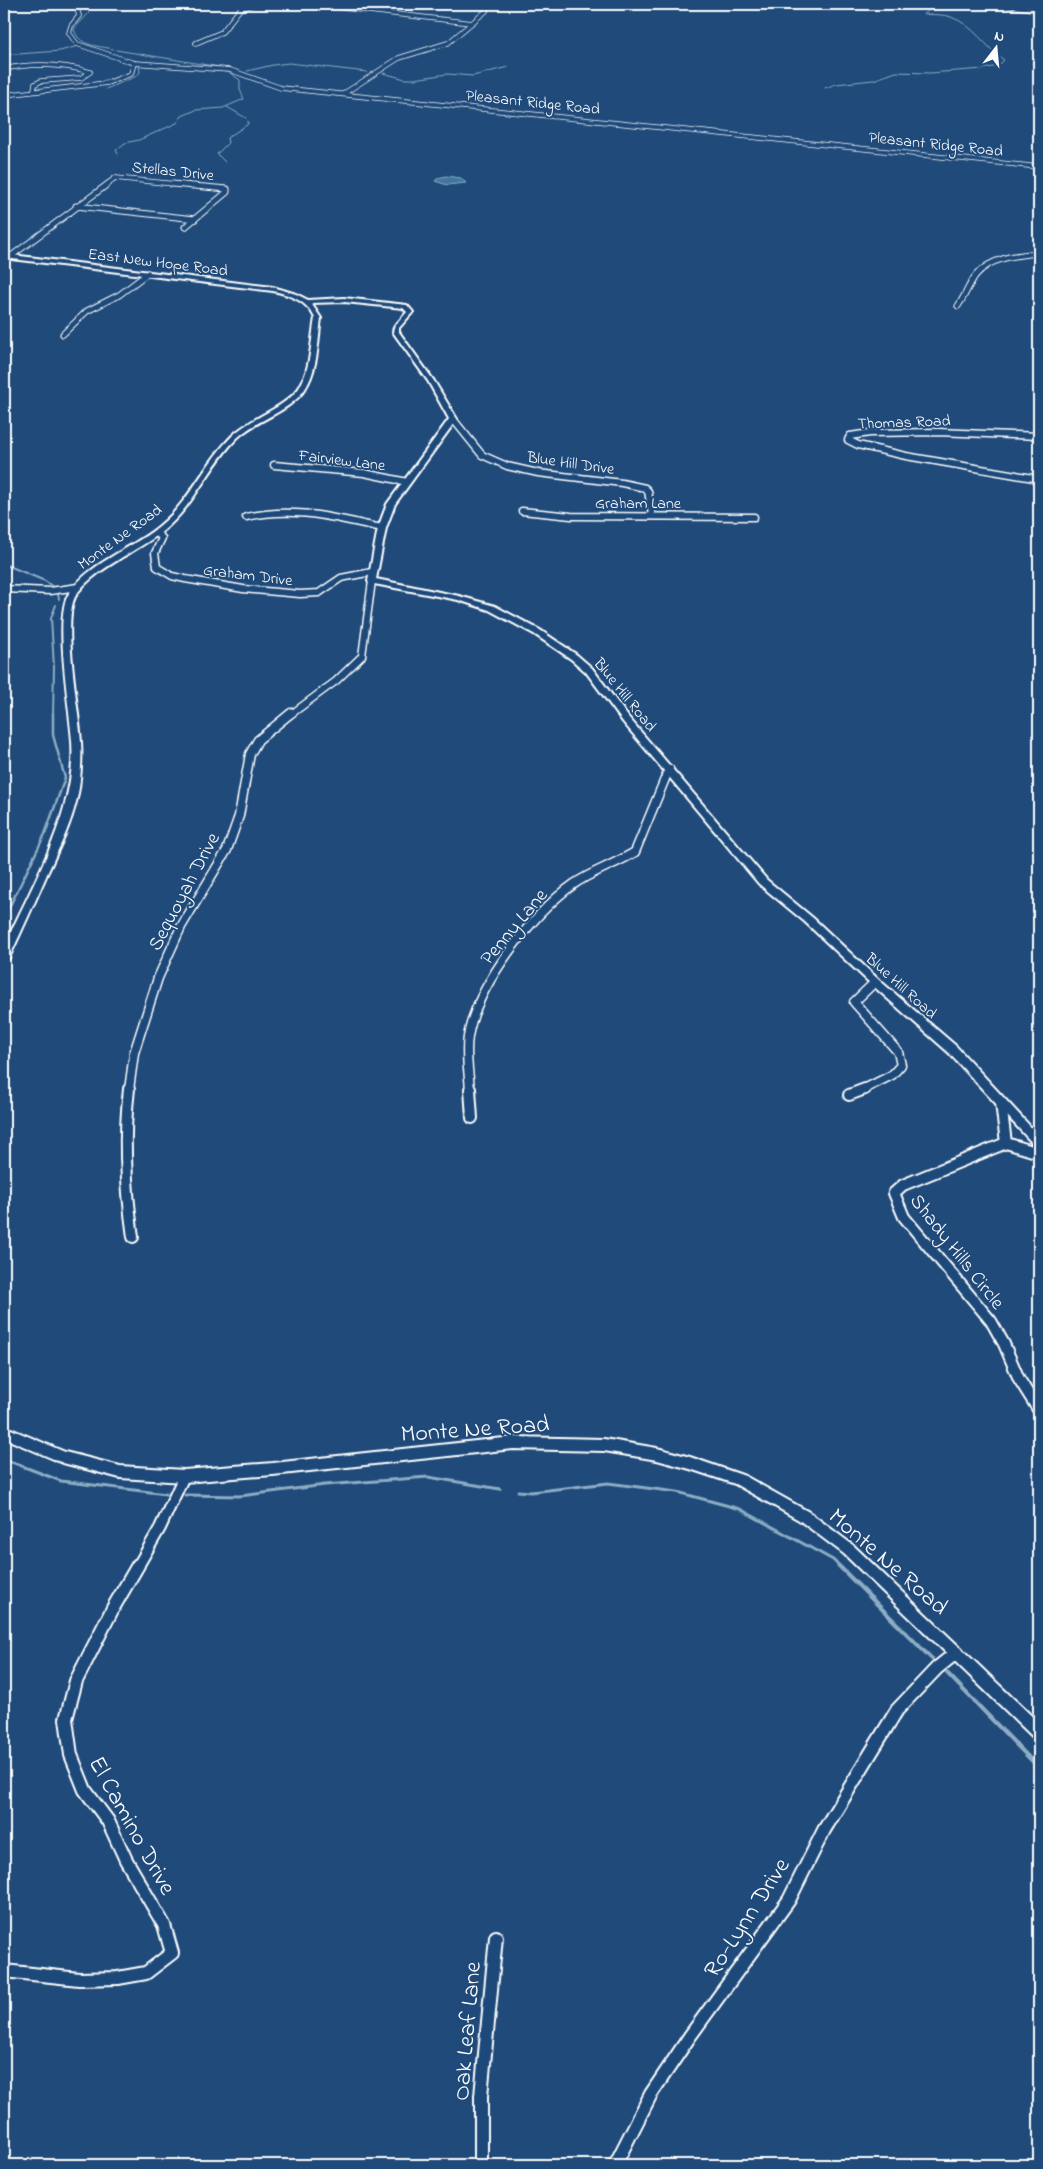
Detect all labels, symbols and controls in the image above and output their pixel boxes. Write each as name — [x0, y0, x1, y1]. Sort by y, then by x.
north arrow — [970, 22, 1020, 72]
text: N — [992, 26, 1007, 48]
street label: Pleasant Ridge Road — [465, 84, 601, 122]
street label: Pleasant Ridge Road — [868, 126, 1004, 164]
street label: Stellas Drive — [131, 156, 216, 188]
street label: East New Hope Road — [87, 243, 229, 283]
street label: Thomas Road — [857, 409, 951, 437]
street label: Fairview Lane — [296, 444, 387, 478]
street label: Blue Hill Drive — [525, 446, 617, 482]
street label: Graham Lane — [595, 492, 682, 516]
street label: Monte Ne Road — [73, 499, 167, 576]
street label: Graham Drive — [202, 559, 295, 593]
street label: Blue Hill Road — [586, 652, 662, 737]
street label: Sequoyah Drive — [142, 828, 229, 956]
street label: Penny Lane — [474, 883, 556, 972]
street label: Blue Hill Road — [859, 947, 942, 1025]
street label: Shady Hills Circle — [902, 1189, 1010, 1316]
street label: Monte Ne Road — [400, 1408, 551, 1453]
street label: Monte Ne Road — [820, 1501, 955, 1625]
street label: El Camino Drive — [78, 1750, 184, 1902]
street label: Ro-Lynn Drive — [696, 1851, 801, 1986]
street label: Oak Leaf Lane — [445, 1960, 492, 2102]

